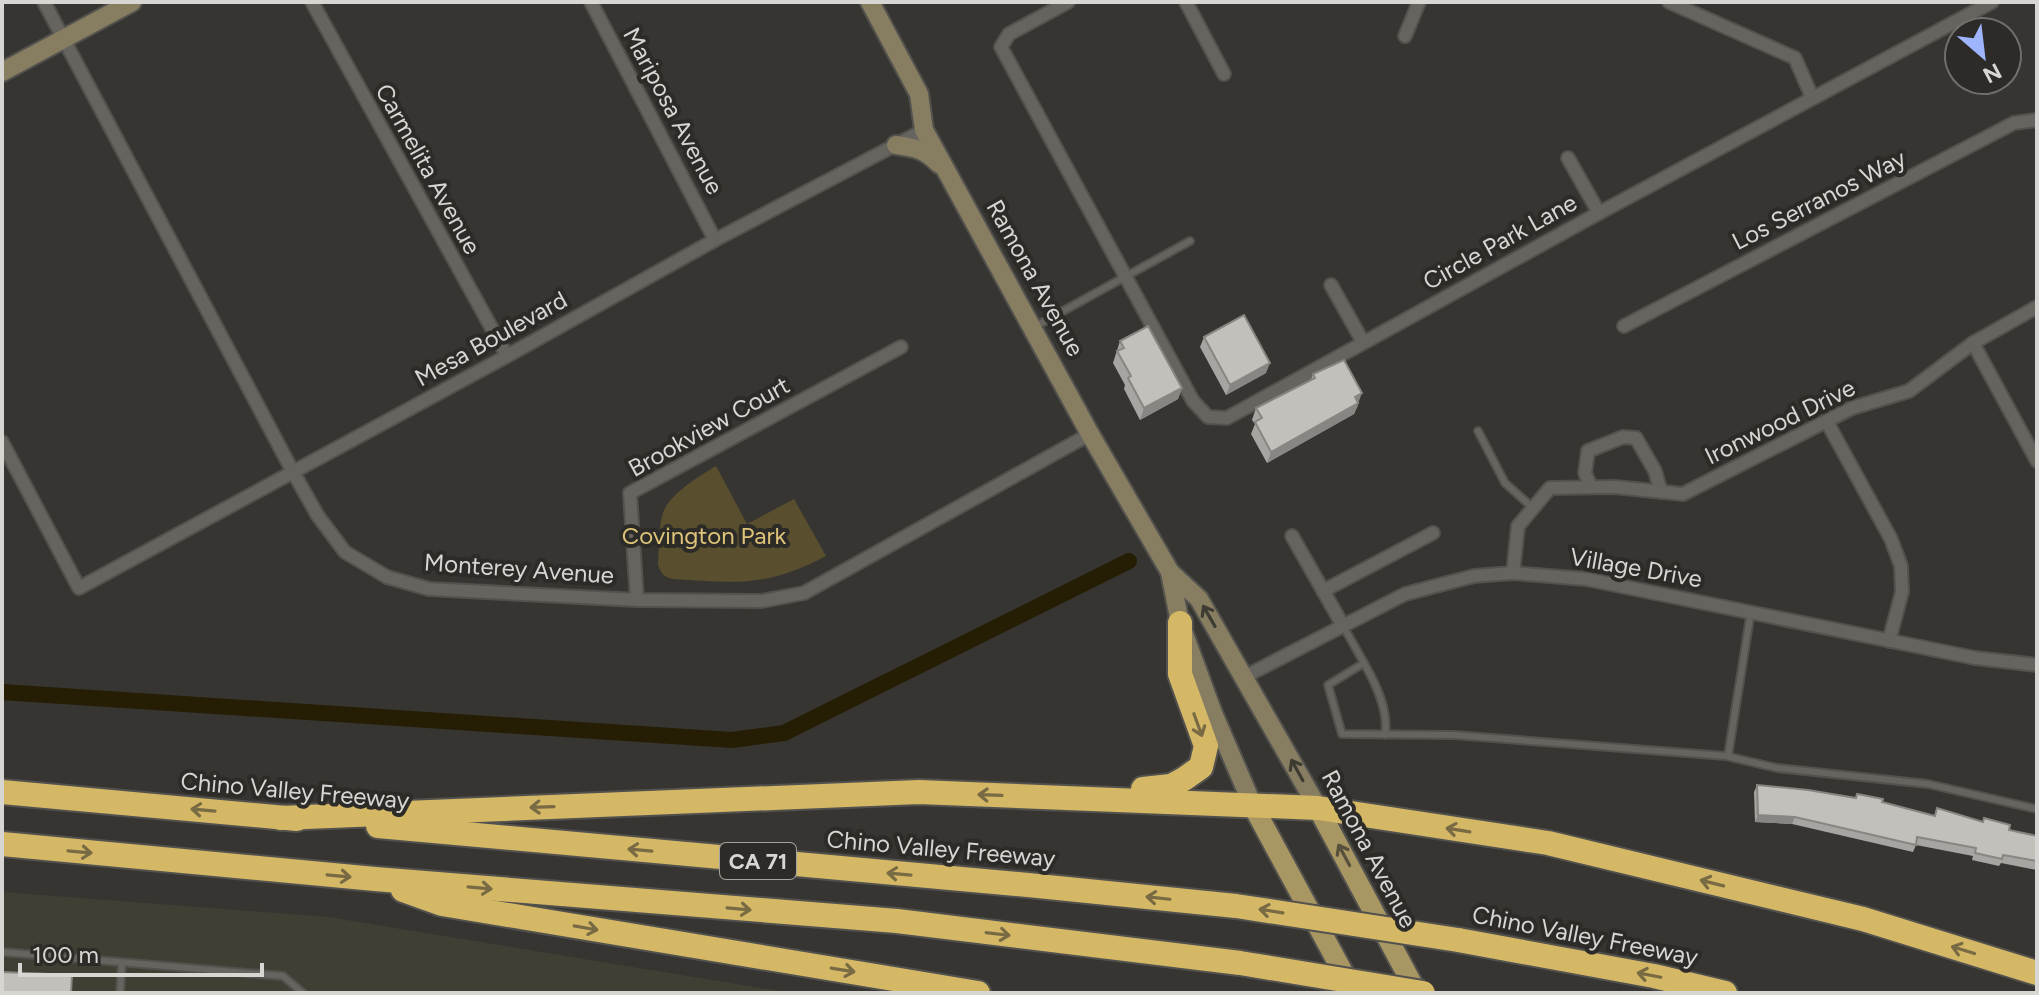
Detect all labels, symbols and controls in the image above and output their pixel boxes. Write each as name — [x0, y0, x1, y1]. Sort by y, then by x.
north arrow — [1943, 16, 2023, 96]
street label: Mariposa Avenue — [617, 22, 730, 199]
text: N — [1978, 57, 2006, 89]
street label: Carmelita Avenue — [370, 78, 487, 259]
street label: Los Serranos Way — [1727, 143, 1911, 256]
street label: Circle Park Lane — [1418, 187, 1582, 296]
street label: Ramona Avenue — [980, 194, 1090, 361]
street label: Mesa Boulevard — [410, 285, 572, 392]
street label: Brookview Court — [623, 370, 794, 483]
street label: Ironwood Drive — [1700, 373, 1860, 470]
park label: Covington Park — [622, 521, 787, 550]
street label: Village Drive — [1568, 542, 1704, 593]
street label: Monterey Avenue — [423, 547, 615, 590]
one-way arrow — [1201, 605, 1217, 628]
one-way arrow — [1192, 713, 1207, 738]
one-way arrow — [1289, 759, 1304, 783]
street label: Ramona Avenue — [1316, 765, 1423, 933]
street label: Chino Valley Freeway — [180, 766, 411, 815]
one-way arrow — [977, 787, 1004, 802]
one-way arrow — [530, 800, 556, 815]
one-way arrow — [190, 803, 217, 818]
one-way arrow — [1446, 821, 1471, 836]
street label: Chino Valley Freeway — [826, 824, 1057, 873]
one-way arrow — [627, 842, 654, 857]
road number: CA 71 — [720, 843, 796, 879]
one-way arrow — [66, 844, 93, 859]
one-way arrow — [1335, 844, 1351, 868]
one-way arrow — [886, 866, 913, 881]
one-way arrow — [325, 868, 351, 883]
one-way arrow — [1699, 874, 1725, 889]
one-way arrow — [466, 881, 493, 896]
one-way arrow — [1145, 891, 1172, 906]
street label: Chino Valley Freeway — [1470, 899, 1701, 972]
one-way arrow — [725, 901, 752, 916]
one-way arrow — [1258, 903, 1284, 918]
one-way arrow — [573, 921, 598, 936]
one-way arrow — [984, 926, 1011, 941]
scale bar — [20, 927, 262, 977]
text: 100 m — [32, 940, 99, 969]
one-way arrow — [1950, 942, 1976, 957]
one-way arrow — [830, 964, 855, 979]
one-way arrow — [1637, 967, 1662, 982]

